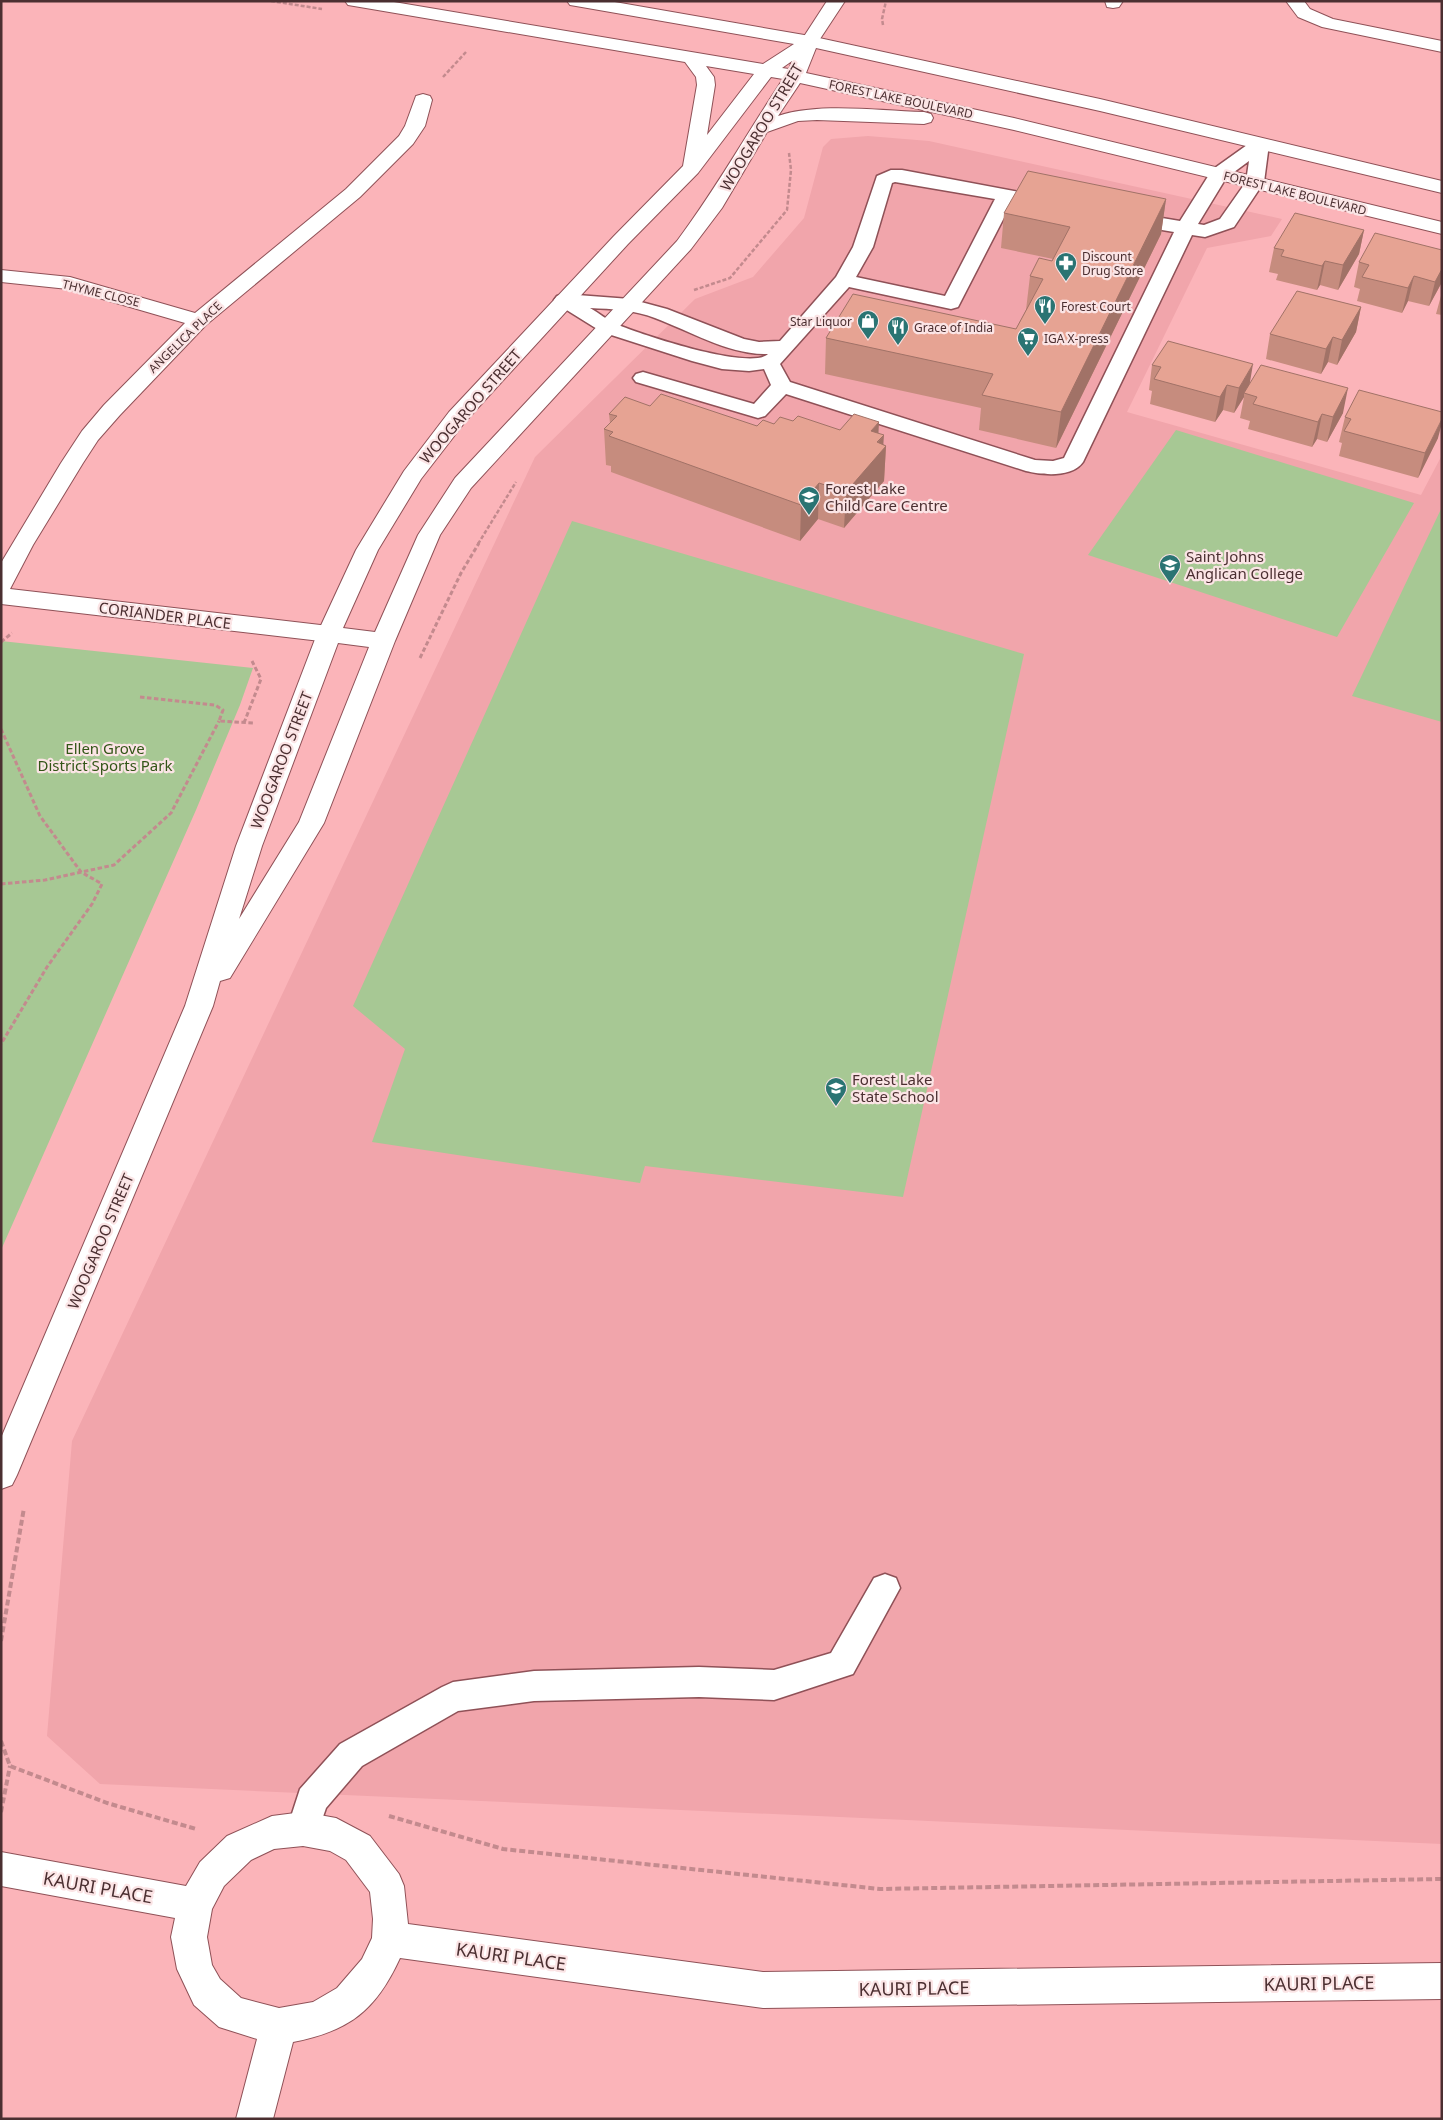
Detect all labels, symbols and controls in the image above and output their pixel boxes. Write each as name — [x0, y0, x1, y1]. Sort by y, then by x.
street label: WOOGAROO STREET — [715, 59, 807, 194]
street label: FOREST LAKE BOULEVARD — [827, 75, 975, 123]
street label: FOREST LAKE BOULEVARD — [1222, 167, 1369, 219]
place label: Discount Drug Store — [1082, 248, 1144, 279]
pharmacy icon: Discount Drug Store — [1054, 251, 1078, 282]
street label: THYME CLOSE — [60, 275, 142, 311]
restaurant icon: Forest Court — [1033, 294, 1057, 325]
street label: ANGELICA PLACE — [145, 297, 225, 377]
place label: Forest Court — [1061, 298, 1131, 315]
shop icon: Star Liquor — [856, 309, 880, 340]
place label: Star Liquor — [790, 313, 852, 330]
restaurant icon: Grace of India — [886, 315, 910, 346]
place label: Grace of India — [914, 319, 993, 336]
supermarket icon: IGA X-press — [1016, 326, 1040, 357]
place label: IGA X-press — [1044, 330, 1109, 347]
street label: WOOGAROO STREET — [415, 344, 526, 467]
place label: Forest Lake Child Care Centre — [825, 478, 948, 515]
school or university icon: Forest Lake Child Care Centre — [797, 485, 821, 516]
place label: Saint Johns Anglican College — [1186, 546, 1303, 583]
school or university icon: Saint Johns Anglican College — [1158, 553, 1182, 584]
street label: CORIANDER PLACE — [98, 597, 232, 633]
street label: WOOGAROO STREET — [246, 688, 317, 831]
park label: Ellen Grove District Sports Park — [38, 738, 172, 775]
place label: Forest Lake State School — [852, 1069, 939, 1106]
school or university icon: Forest Lake State School — [824, 1076, 848, 1107]
street label: WOOGAROO STREET — [62, 1170, 138, 1312]
street label: KAURI PLACE — [41, 1866, 155, 1908]
street label: KAURI PLACE — [455, 1936, 567, 1976]
street label: KAURI PLACE — [1263, 1970, 1375, 1996]
street label: KAURI PLACE — [858, 1975, 970, 2001]

